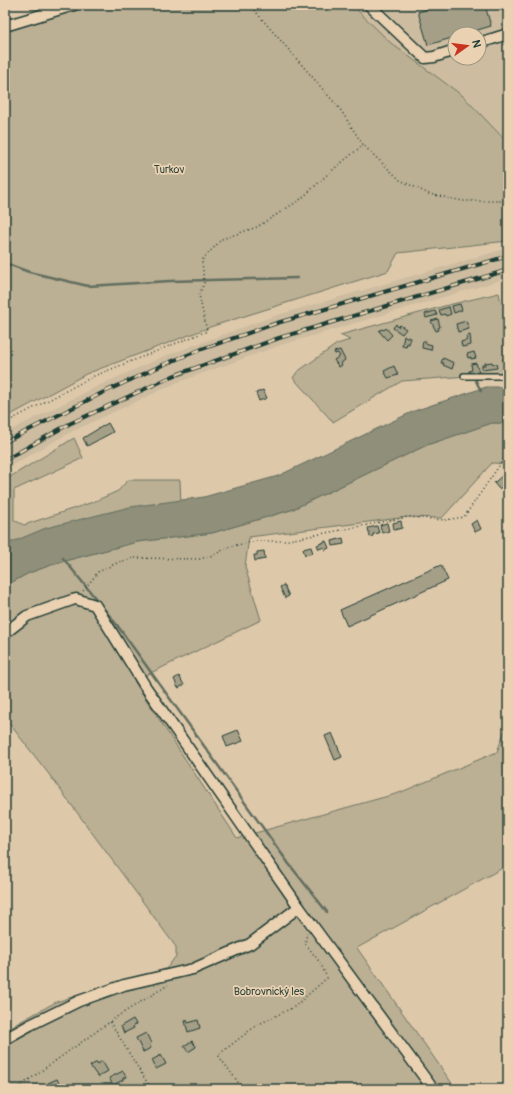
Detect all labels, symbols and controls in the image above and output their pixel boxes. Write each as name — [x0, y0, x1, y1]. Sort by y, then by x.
north arrow — [447, 26, 487, 66]
text: N — [469, 39, 484, 49]
park label: Turkov — [154, 163, 184, 176]
park label: Bobrovnický les — [234, 985, 304, 998]

